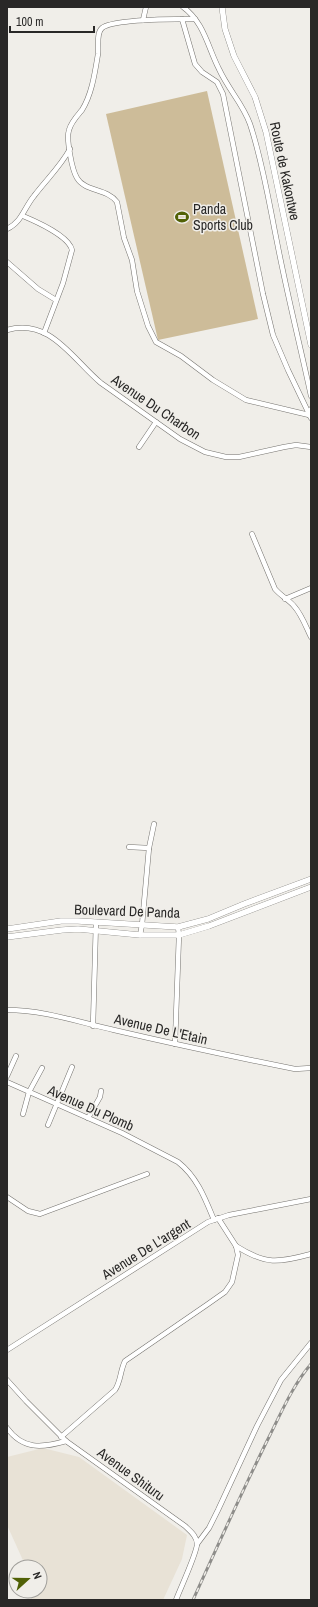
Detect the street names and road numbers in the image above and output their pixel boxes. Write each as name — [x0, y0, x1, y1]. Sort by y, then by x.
street label: Route de Kakontwe — [266, 120, 304, 222]
street label: Avenue Du Charbon — [107, 370, 204, 443]
street label: Boulevard De Panda — [74, 900, 181, 922]
street label: Avenue De L'Etain — [112, 1009, 209, 1048]
street label: Avenue Du Plomb — [44, 1081, 137, 1135]
street label: Avenue De L'argent — [98, 1215, 194, 1284]
street label: Avenue Shituru — [93, 1443, 168, 1504]

